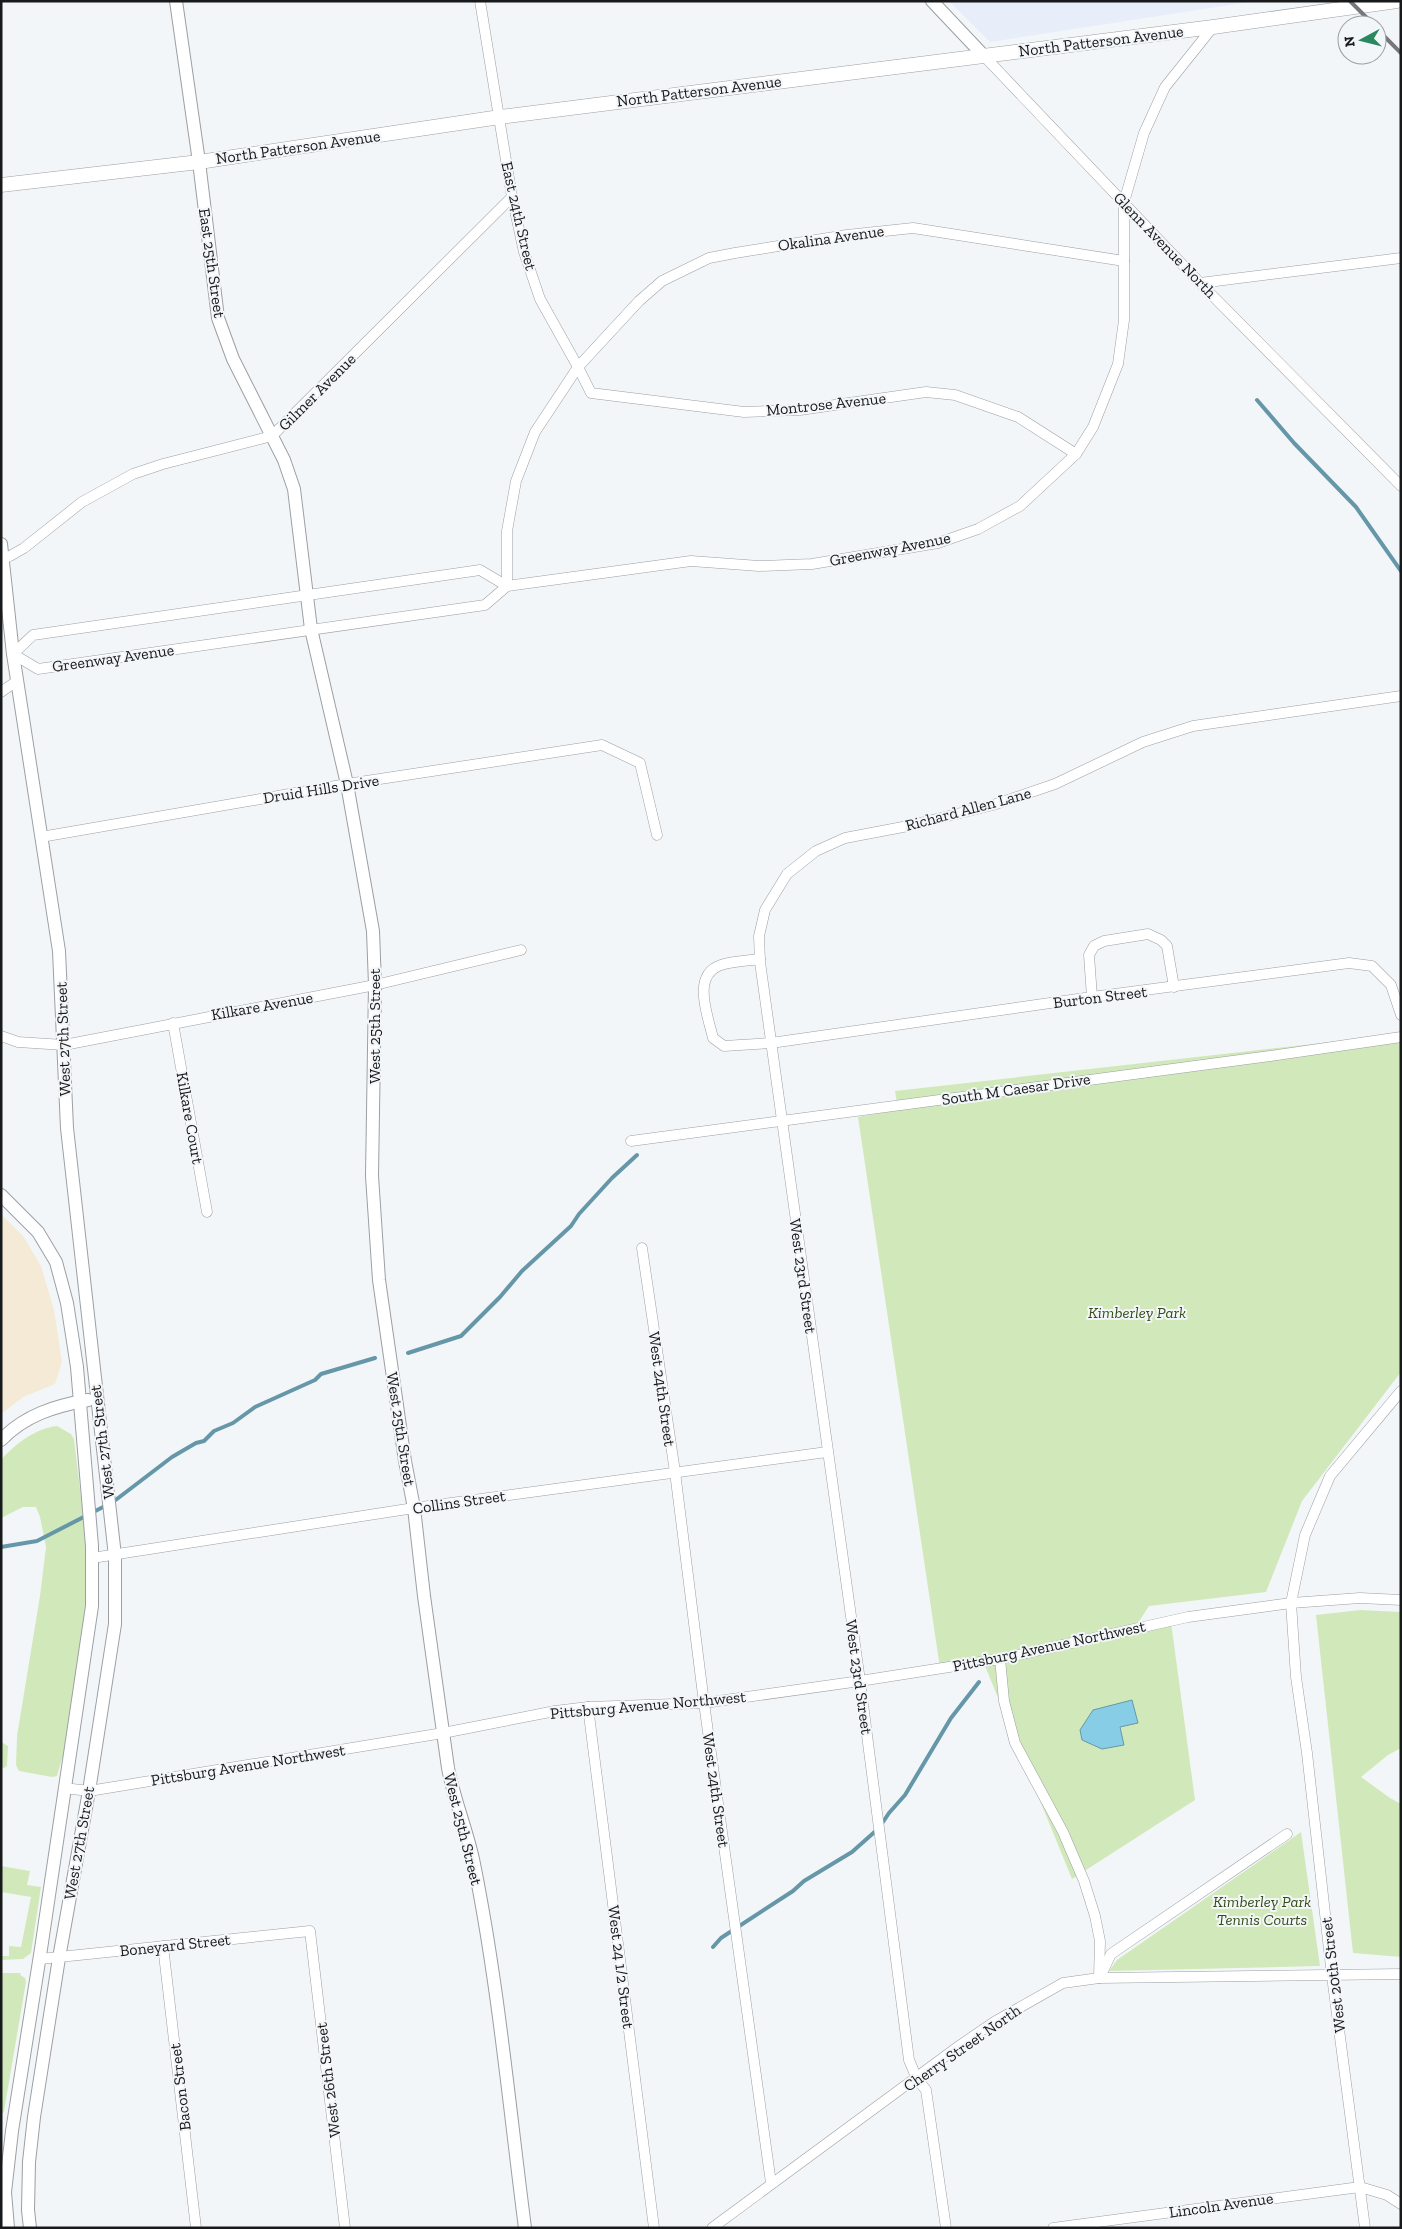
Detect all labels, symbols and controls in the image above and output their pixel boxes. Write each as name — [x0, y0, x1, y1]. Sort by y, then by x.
north arrow — [1337, 15, 1387, 65]
street label: North Patterson Avenue — [1018, 21, 1184, 61]
text: N — [1340, 35, 1359, 48]
street label: North Patterson Avenue — [616, 71, 782, 111]
street label: North Patterson Avenue — [215, 126, 381, 168]
street label: East 24th Street — [497, 160, 541, 272]
street label: Glenn Avenue North — [1110, 188, 1220, 302]
street label: East 25th Street — [195, 207, 229, 319]
street label: Okalina Avenue — [777, 221, 885, 255]
street label: Gilmer Avenue — [274, 349, 360, 435]
street label: Montrose Avenue — [765, 388, 887, 420]
street label: Greenway Avenue — [828, 528, 952, 570]
street label: Greenway Avenue — [51, 640, 175, 676]
street label: Druid Hills Drive — [262, 770, 380, 808]
street label: Richard Allen Lane — [903, 783, 1033, 835]
street label: West 25th Street — [365, 968, 384, 1084]
street label: West 27th Street — [52, 981, 74, 1097]
street label: Burton Street — [1052, 982, 1148, 1012]
street label: Kilkare Avenue — [210, 988, 314, 1024]
street label: South M Caesar Drive — [940, 1069, 1092, 1109]
street label: Kilkare Court — [173, 1071, 207, 1166]
street label: West 23rd Street — [786, 1217, 820, 1335]
park label: Kimberley Park — [1088, 1303, 1186, 1322]
street label: West 24th Street — [645, 1330, 679, 1448]
street label: West 25th Street — [383, 1371, 419, 1487]
street label: West 27th Street — [86, 1384, 118, 1500]
street label: Collins Street — [411, 1486, 507, 1518]
street label: Pittsburg Avenue Northwest — [951, 1616, 1147, 1676]
street label: West 23rd Street — [842, 1618, 876, 1736]
street label: Pittsburg Avenue Northwest — [549, 1687, 747, 1723]
street label: West 24th Street — [699, 1731, 733, 1849]
street label: Pittsburg Avenue Northwest — [149, 1740, 347, 1790]
street label: West 25th Street — [440, 1771, 486, 1887]
street label: West 27th Street — [60, 1785, 98, 1901]
park label: Kimberley Park Tennis Courts — [1213, 1892, 1311, 1929]
street label: West 24 1/2 Street — [604, 1904, 638, 2030]
street label: West 20th Street — [1316, 1916, 1350, 2034]
street label: Boneyard Street — [119, 1930, 231, 1960]
street label: Cherry Street North — [900, 2000, 1024, 2096]
street label: West 26th Street — [312, 2021, 344, 2139]
street label: Bacon Street — [165, 2042, 195, 2132]
street label: Lincoln Avenue — [1168, 2188, 1274, 2222]

